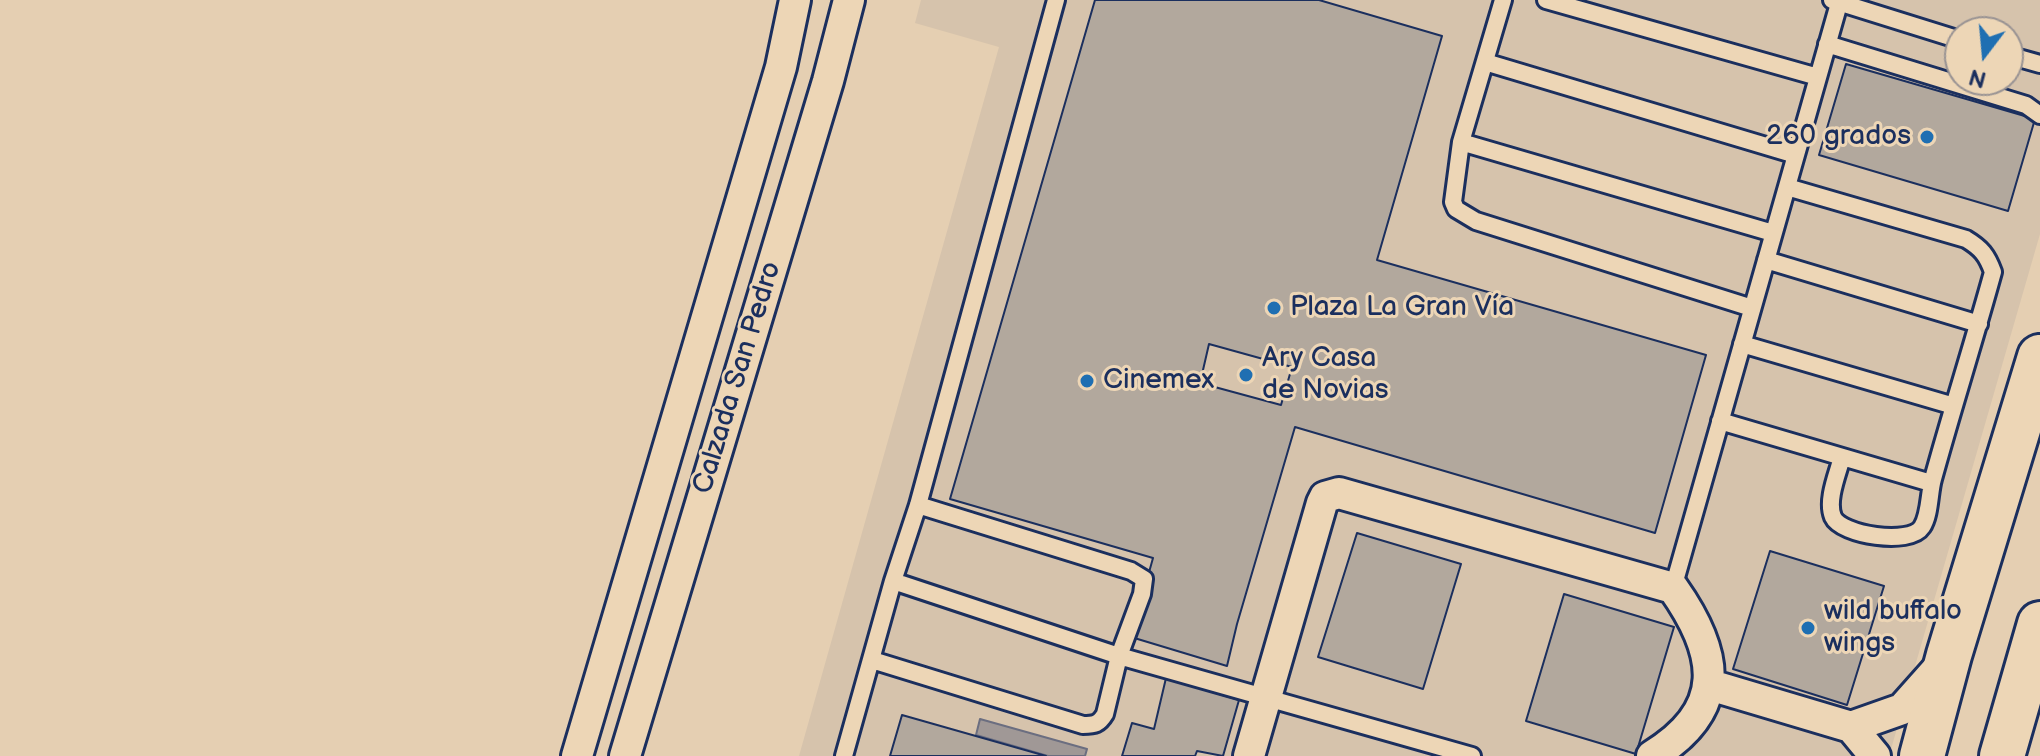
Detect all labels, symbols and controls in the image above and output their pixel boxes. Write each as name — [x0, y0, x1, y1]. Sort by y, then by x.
north arrow — [1944, 16, 2024, 96]
text: N — [1966, 62, 1989, 93]
place label: 260 grados — [1766, 120, 1911, 154]
marker: 260 grados — [1918, 128, 1936, 146]
street label: Calzada San Pedro — [687, 258, 789, 498]
place label: Plaza La Gran Vía — [1290, 291, 1514, 325]
marker: Plaza La Gran Vía — [1265, 299, 1283, 317]
place label: Ary Casa de Novias — [1262, 342, 1389, 408]
place label: Cinemex — [1103, 364, 1214, 398]
marker: Ary Casa de Novias — [1237, 366, 1255, 384]
marker: Cinemex — [1078, 372, 1096, 390]
place label: wild buffalo wings — [1824, 595, 1962, 661]
marker: wild buffalo wings — [1799, 619, 1817, 637]

